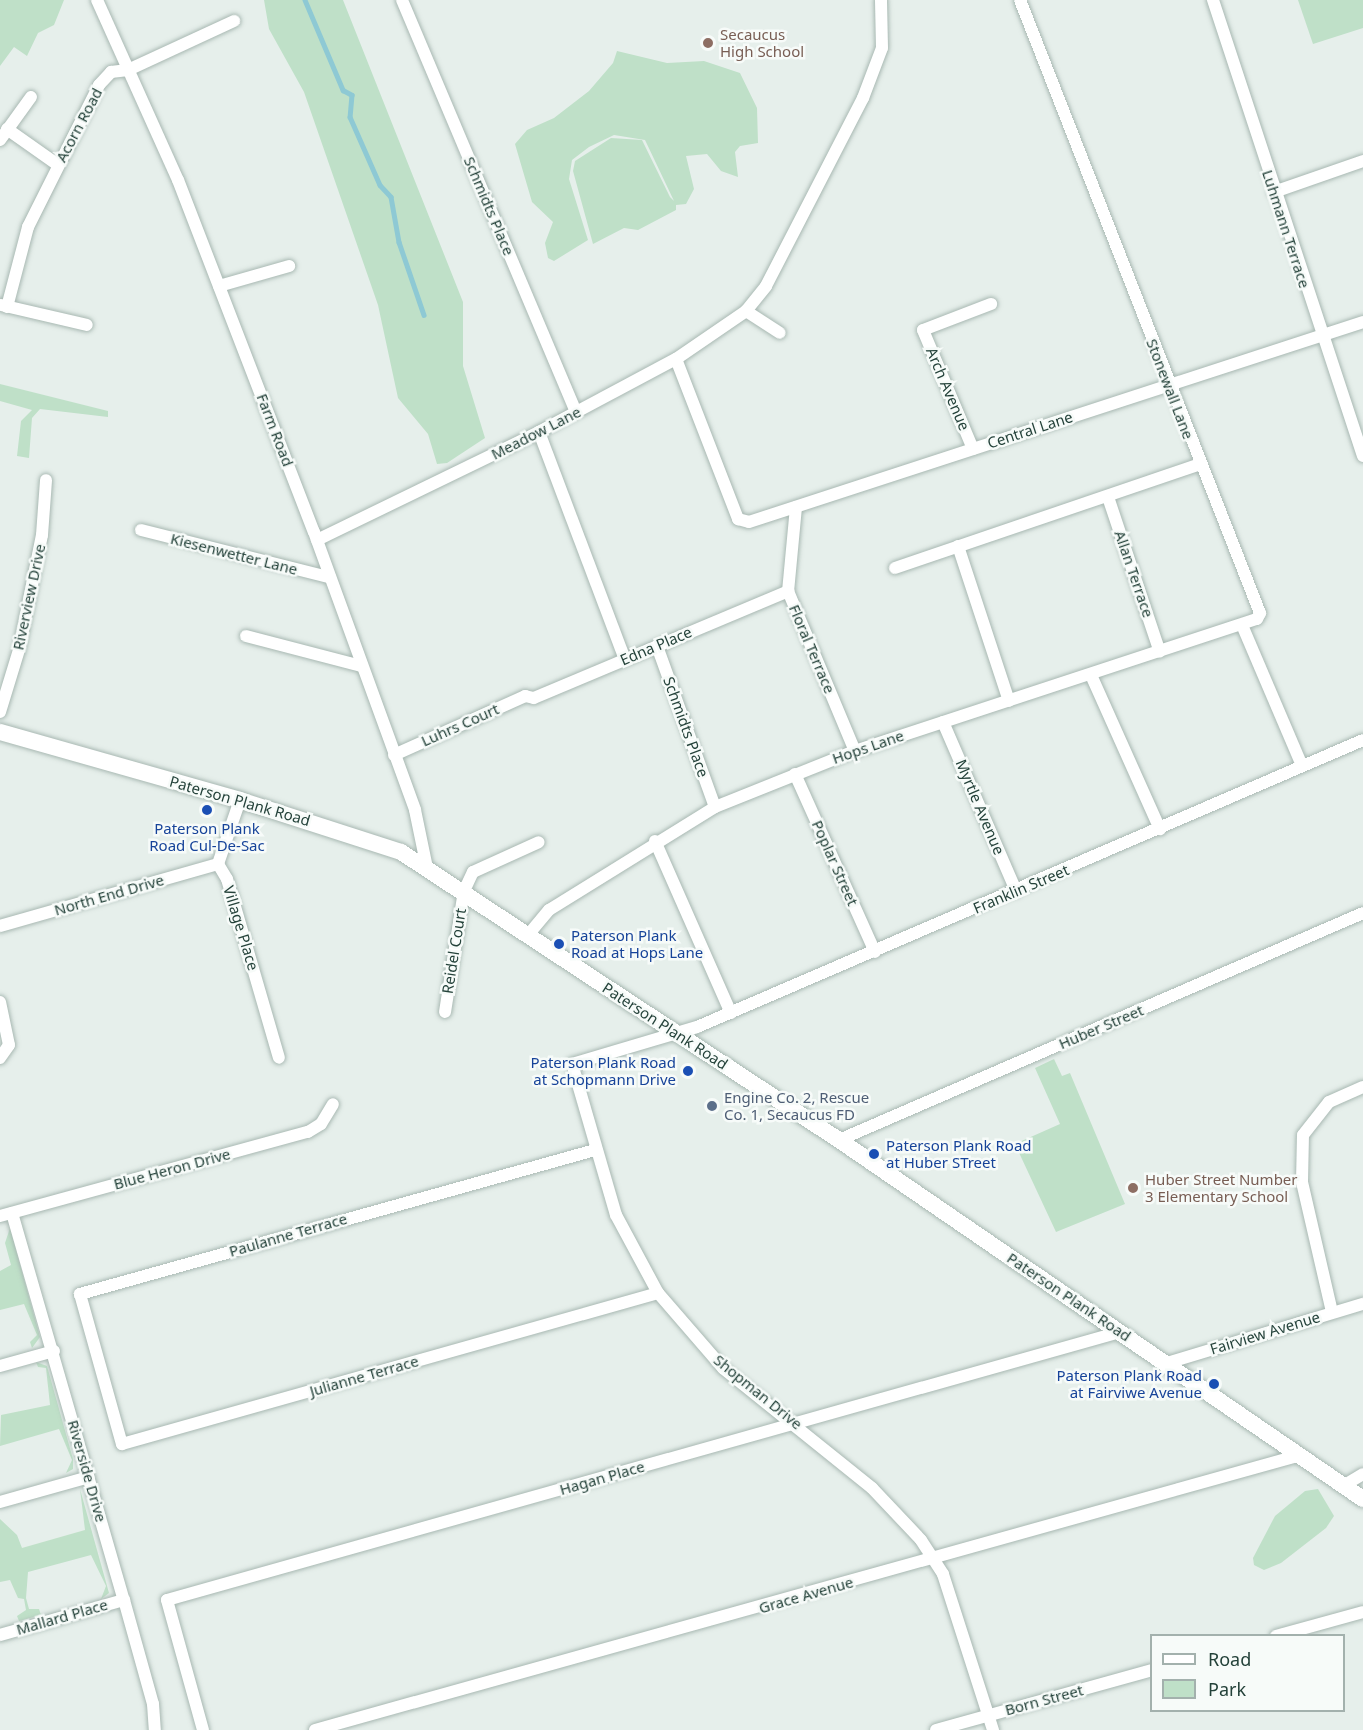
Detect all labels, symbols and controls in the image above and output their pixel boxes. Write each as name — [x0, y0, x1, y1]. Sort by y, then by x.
place label: Secaucus High School — [720, 25, 804, 60]
marker: Secaucus High School — [701, 36, 715, 50]
street label: Acorn Road — [52, 85, 106, 165]
street label: Schmidts Place — [460, 154, 518, 258]
street label: Luhmann Terrace — [1258, 168, 1314, 290]
street label: Stonewall Lane — [1143, 336, 1197, 442]
street label: Arch Avenue — [922, 345, 974, 433]
street label: Farm Road — [253, 391, 297, 469]
street label: Meadow Lane — [488, 403, 584, 463]
street label: Central Lane — [985, 408, 1075, 452]
street label: Allan Terrace — [1111, 528, 1157, 620]
street label: Kiesenwetter Lane — [169, 530, 299, 578]
street label: Riverview Drive — [9, 542, 49, 652]
street label: Floral Terrace — [785, 602, 839, 696]
street label: Edna Place — [617, 623, 695, 669]
street label: Schmidts Place — [660, 674, 712, 780]
street label: Luhrs Court — [418, 700, 502, 750]
street label: Hops Lane — [830, 726, 906, 768]
street label: Myrtle Avenue — [952, 757, 1008, 857]
street label: Paterson Plank Road — [168, 772, 312, 830]
marker: Paterson Plank Road Cul-De-Sac — [200, 803, 214, 817]
street label: Poplar Street — [808, 817, 862, 909]
place label: Paterson Plank Road Cul-De-Sac — [149, 819, 265, 854]
street label: Franklin Street — [970, 861, 1072, 917]
street label: North End Drive — [52, 871, 166, 919]
street label: Village Place — [220, 883, 262, 973]
street label: Reidel Court — [438, 907, 470, 995]
place label: Paterson Plank Road at Hops Lane — [571, 926, 703, 961]
marker: Paterson Plank Road at Hops Lane — [552, 937, 566, 951]
street label: Paterson Plank Road — [599, 979, 731, 1073]
street label: Huber Street — [1056, 1001, 1146, 1053]
place label: Paterson Plank Road at Schopmann Drive — [530, 1053, 676, 1088]
marker: Paterson Plank Road at Schopmann Drive — [681, 1064, 695, 1078]
place label: Engine Co. 2, Rescue Co. 1, Secaucus FD — [724, 1088, 869, 1123]
marker: Engine Co. 2, Rescue Co. 1, Secaucus FD — [705, 1099, 719, 1113]
place label: Paterson Plank Road at Huber STreet — [886, 1136, 1032, 1171]
street label: Blue Heron Drive — [112, 1145, 232, 1193]
marker: Paterson Plank Road at Huber STreet — [867, 1147, 881, 1161]
place label: Huber Street Number 3 Elementary School — [1145, 1170, 1298, 1205]
marker: Huber Street Number 3 Elementary School — [1126, 1181, 1140, 1195]
street label: Paulanne Terrace — [227, 1210, 349, 1260]
street label: Paterson Plank Road — [1004, 1249, 1134, 1345]
street label: Fairview Avenue — [1208, 1308, 1322, 1358]
street label: Shopman Drive — [710, 1351, 806, 1433]
street label: Julianne Terrace — [308, 1352, 420, 1400]
place label: Paterson Plank Road at Fairviwe Avenue — [1056, 1366, 1202, 1401]
marker: Paterson Plank Road at Fairviwe Avenue — [1207, 1377, 1221, 1391]
street label: Riverside Drive — [64, 1418, 110, 1524]
street label: Hagan Place — [558, 1457, 646, 1499]
street label: Grace Avenue — [757, 1573, 855, 1617]
street label: Mallard Place — [14, 1595, 110, 1639]
legend — [1150, 1634, 1345, 1712]
text: Road — [1208, 1647, 1251, 1671]
text: Park — [1208, 1677, 1246, 1701]
street label: Born Street — [1003, 1681, 1085, 1719]

